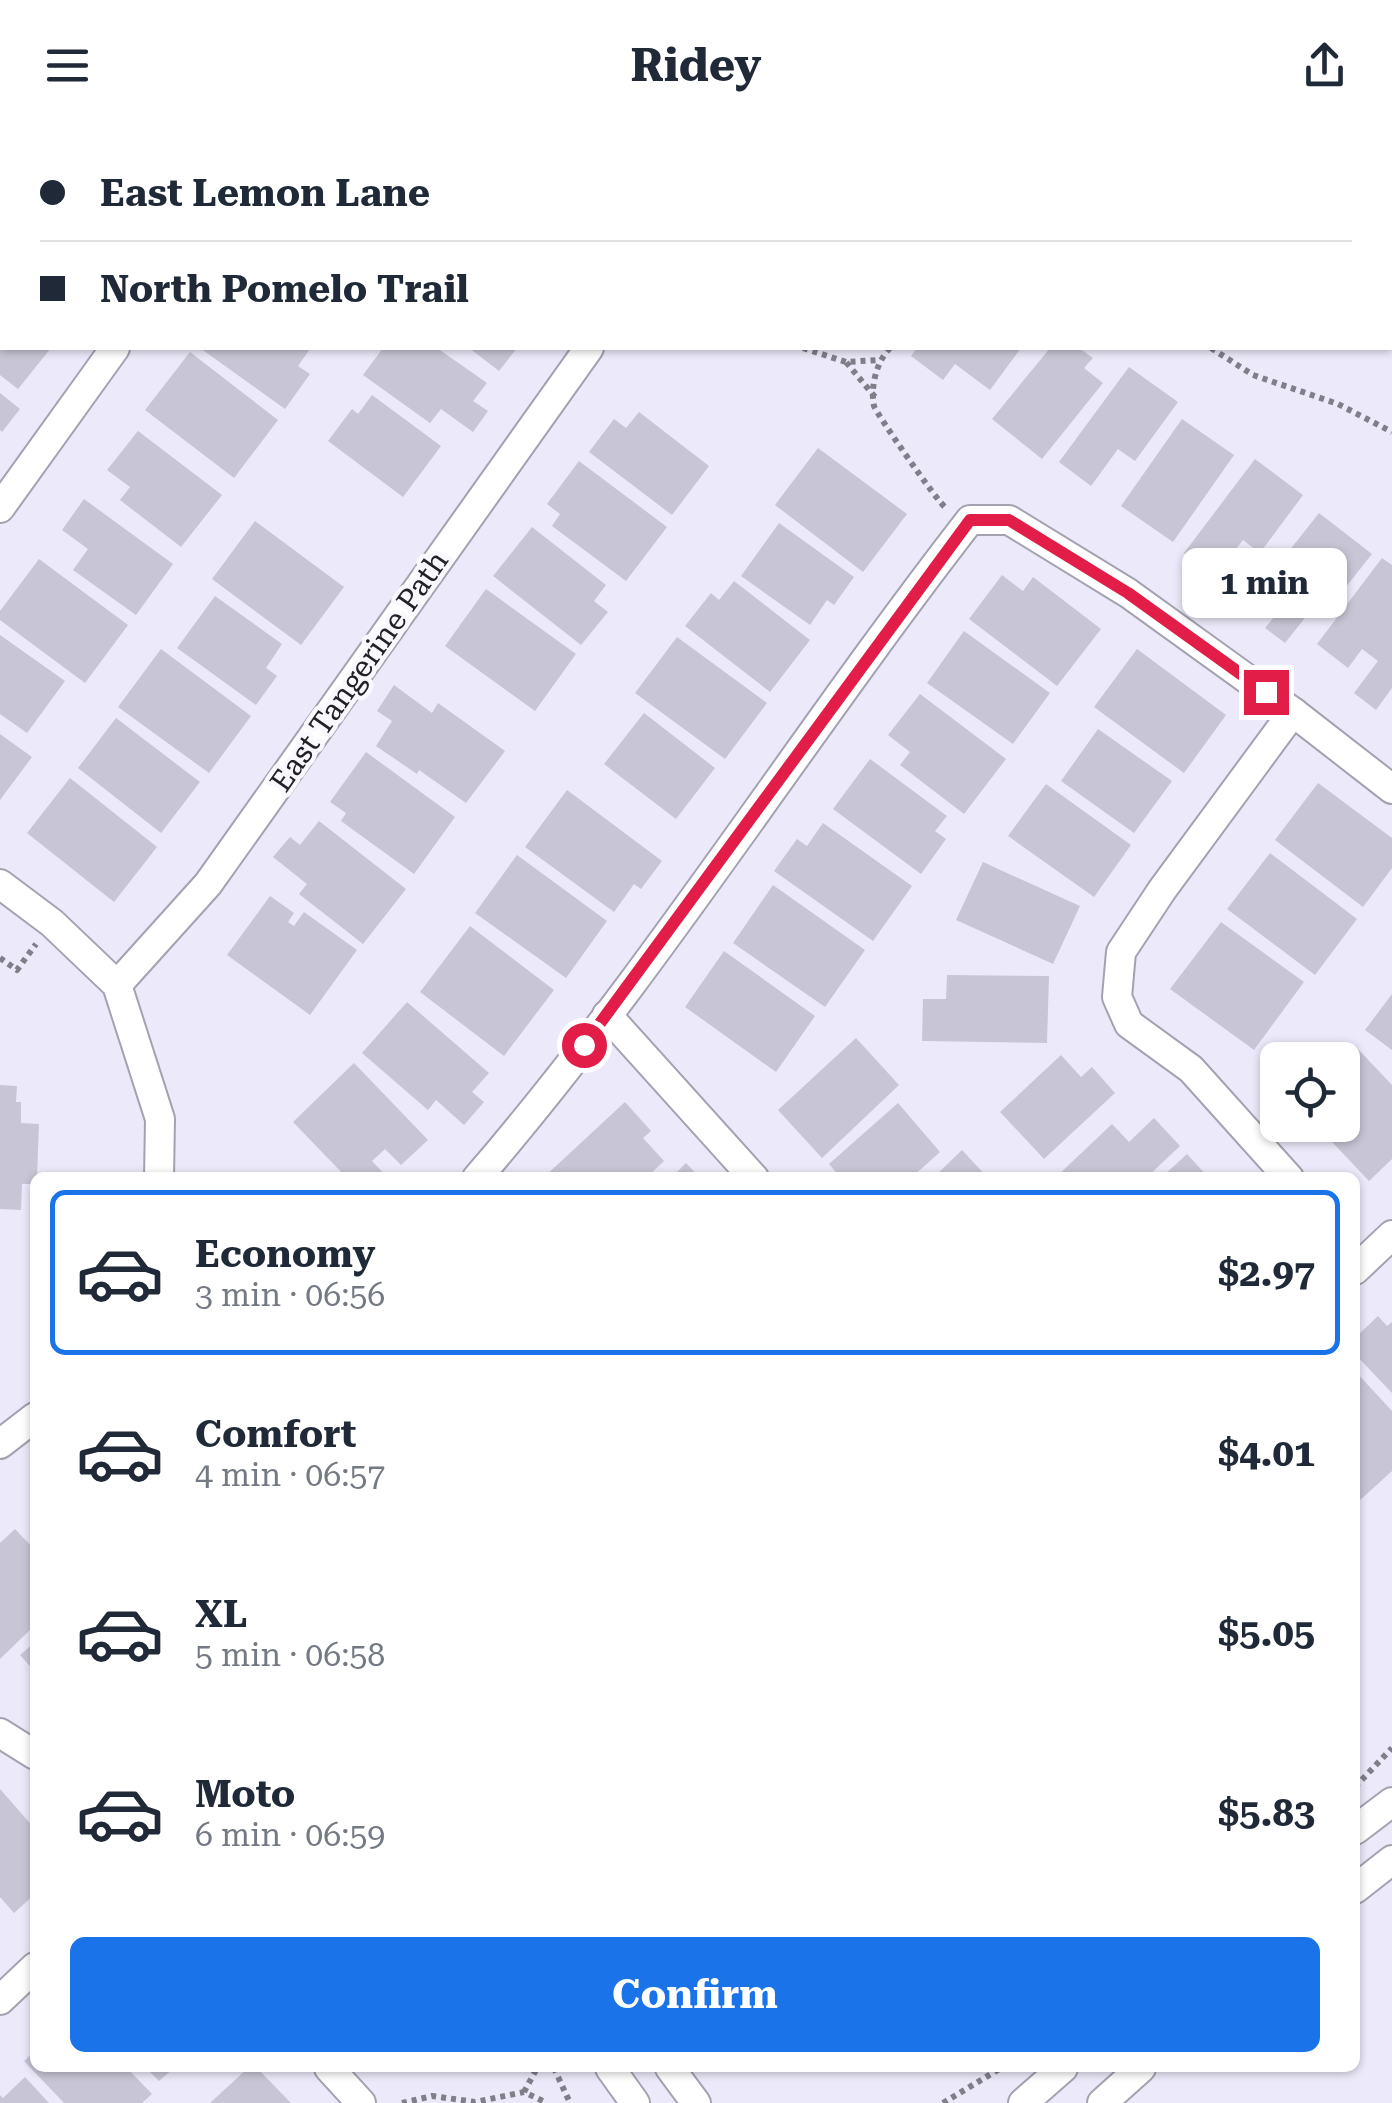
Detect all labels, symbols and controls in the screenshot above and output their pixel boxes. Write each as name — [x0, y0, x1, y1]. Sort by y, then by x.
icon: menu — [40, 38, 95, 93]
icon: share — [1297, 38, 1352, 93]
text: Ridey — [630, 39, 762, 92]
text: East Lemon Lane — [100, 171, 430, 215]
text: North Pomelo Trail — [100, 267, 469, 311]
street label: East Tangerine Path — [263, 544, 455, 798]
callout: 1 min — [1184, 547, 1348, 617]
text: 1 min — [1220, 564, 1309, 602]
route end — [1244, 670, 1289, 715]
route start — [562, 1023, 607, 1068]
map controls — [1260, 1042, 1360, 1142]
button: locate — [1260, 1042, 1360, 1142]
icon: car — [75, 1228, 165, 1318]
text: Economy — [195, 1232, 375, 1276]
text: $2.97 — [1218, 1251, 1315, 1295]
text: 3 min · 06:56 — [195, 1276, 385, 1314]
icon: car — [75, 1408, 165, 1498]
text: Comfort — [195, 1412, 356, 1456]
text: $4.01 — [1218, 1431, 1315, 1475]
text: 4 min · 06:57 — [195, 1456, 385, 1494]
icon: car — [75, 1588, 165, 1678]
text: XL — [195, 1592, 247, 1636]
text: $5.05 — [1218, 1611, 1315, 1655]
text: 5 min · 06:58 — [195, 1636, 385, 1674]
icon: car — [75, 1768, 165, 1858]
text: Moto — [195, 1772, 295, 1816]
text: $5.83 — [1218, 1791, 1315, 1835]
text: 6 min · 06:59 — [195, 1816, 385, 1854]
button: Confirm — [70, 1937, 1320, 2052]

